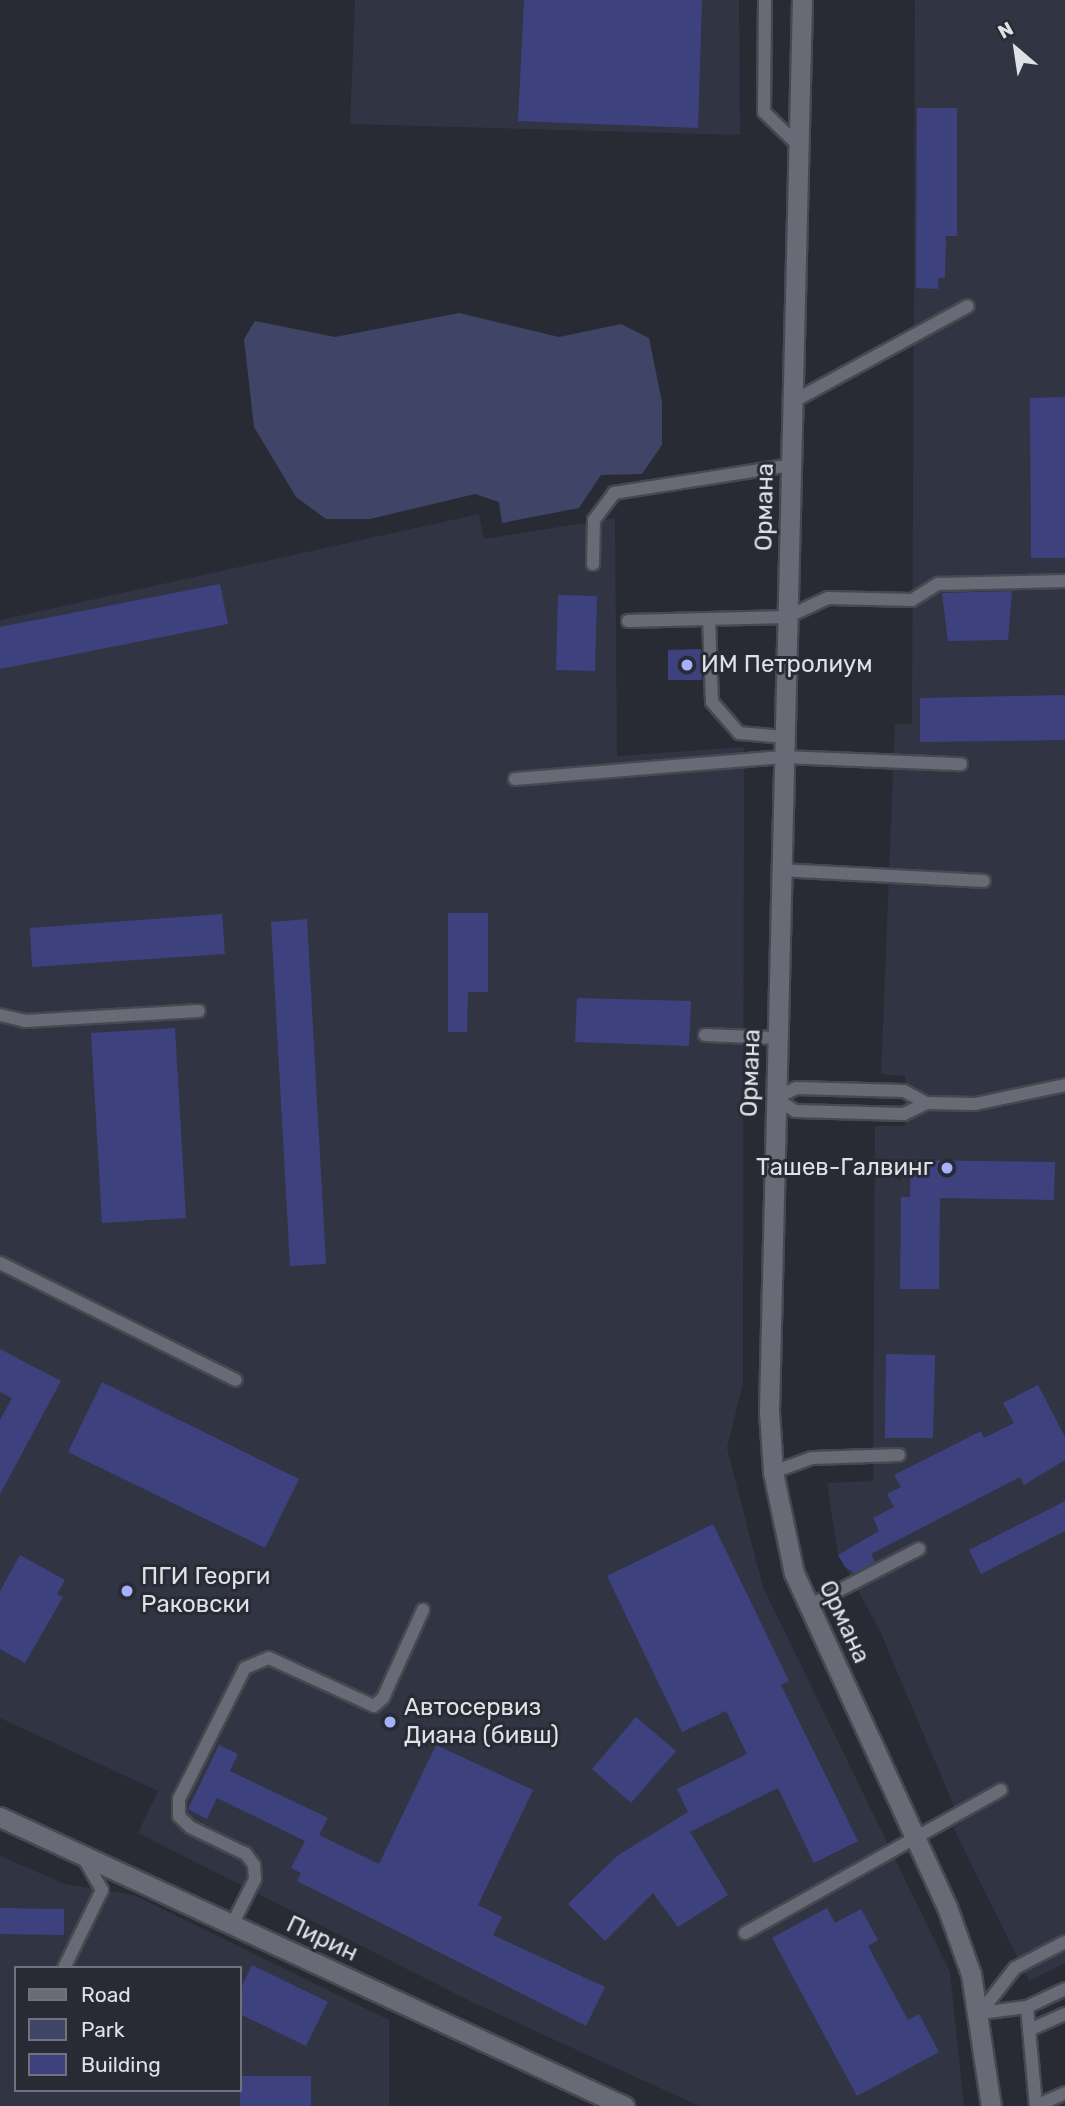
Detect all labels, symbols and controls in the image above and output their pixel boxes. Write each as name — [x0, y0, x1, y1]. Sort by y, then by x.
north arrow — [981, 14, 1051, 84]
text: N — [994, 17, 1017, 44]
street label: Ормана — [750, 463, 780, 551]
place label: ИМ Петролиум — [701, 651, 873, 679]
marker: ИМ Петролиум — [679, 657, 695, 673]
street label: Ормана — [735, 1029, 767, 1117]
place label: Ташев-Галвинг — [756, 1154, 933, 1182]
marker: Ташев-Галвинг — [939, 1160, 955, 1176]
place label: ПГИ Георги Раковски — [141, 1563, 270, 1619]
street label: Ормана — [812, 1576, 876, 1668]
marker: ПГИ Георги Раковски — [119, 1583, 135, 1599]
place label: Автосервиз Диана (бивш) — [404, 1694, 559, 1750]
marker: Автосервиз Диана (бивш) — [382, 1714, 398, 1730]
street label: Пирин — [282, 1910, 362, 1968]
legend — [14, 1966, 242, 2092]
text: Road — [81, 1982, 131, 2007]
text: Park — [81, 2017, 125, 2042]
text: Building — [81, 2052, 161, 2077]

